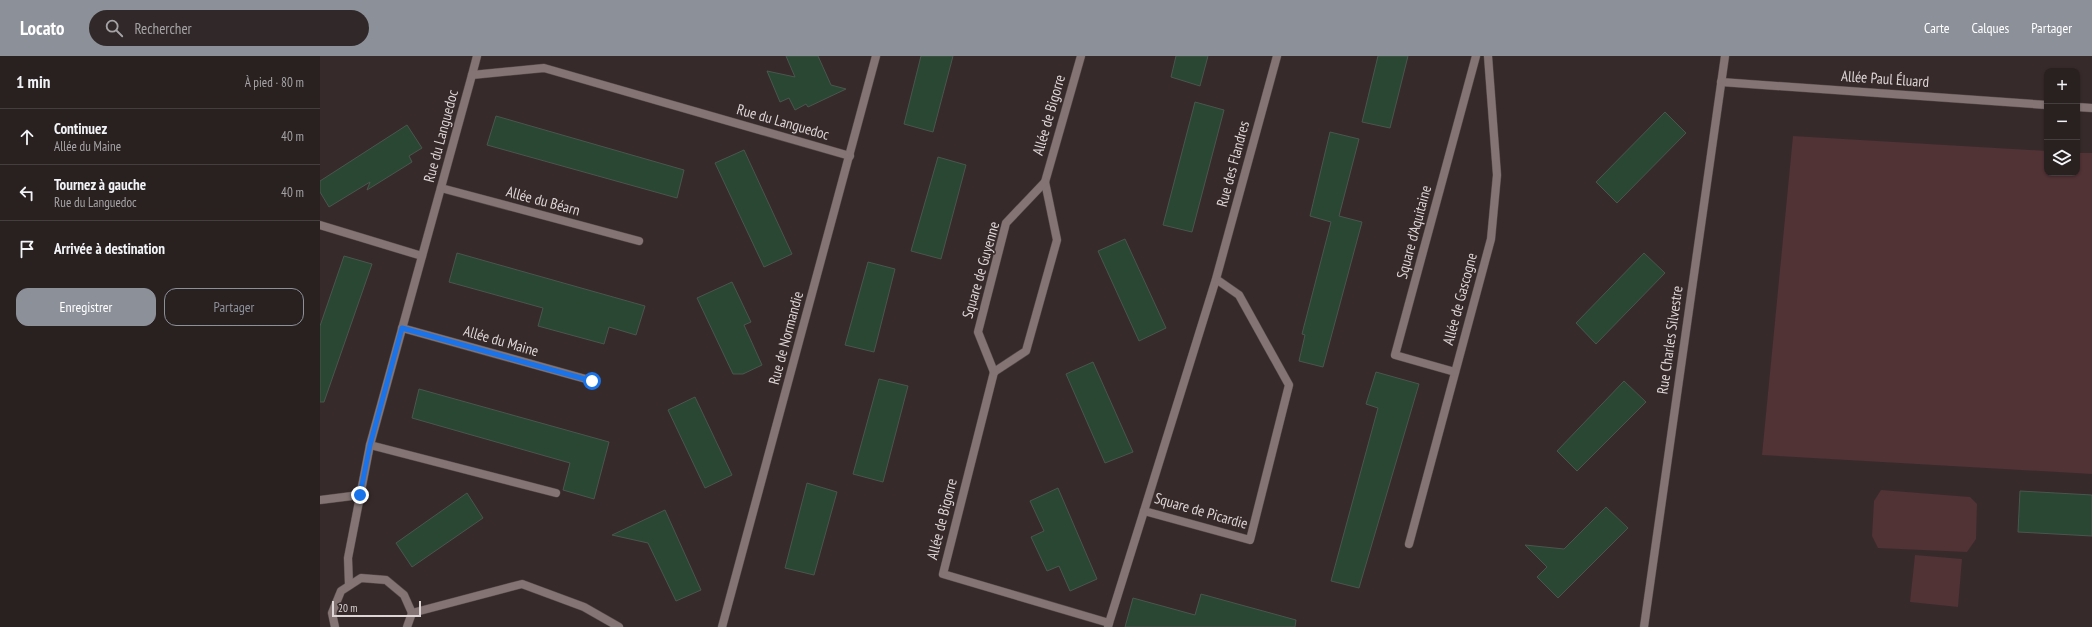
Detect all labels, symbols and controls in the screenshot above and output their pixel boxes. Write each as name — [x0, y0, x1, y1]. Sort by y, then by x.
search box — [89, 10, 369, 46]
text: Locato — [20, 16, 65, 40]
icon: search — [103, 17, 125, 39]
text: Rechercher — [135, 19, 192, 38]
text: Carte — [1924, 19, 1949, 37]
text: Calques — [1971, 19, 2009, 37]
text: Partager — [2031, 19, 2072, 37]
street label: Allée Paul Éluard — [1840, 66, 1930, 91]
map controls — [2044, 68, 2080, 176]
button: + — [2044, 68, 2080, 104]
text: 1 min — [16, 71, 50, 93]
street label: Allée de Bigorre — [1028, 72, 1069, 157]
text: À pied · 80 m — [245, 74, 304, 91]
street label: Rue du Languedoc — [419, 87, 462, 184]
street label: Rue du Languedoc — [735, 99, 832, 144]
button: − — [2044, 104, 2080, 140]
text: Continuez — [54, 119, 107, 138]
street label: Rue des Flandres — [1212, 119, 1253, 209]
icon: ahead — [16, 126, 38, 148]
text: 40 m — [281, 128, 304, 145]
text: Allée du Maine — [54, 138, 121, 155]
button: layers — [2044, 140, 2080, 176]
text: Tournez à gauche — [54, 175, 146, 194]
icon: left — [16, 182, 38, 204]
street label: Allée du Béarn — [504, 182, 582, 219]
street label: Square d'Aquitaine — [1392, 183, 1435, 281]
text: 40 m — [281, 184, 304, 201]
text: Rue du Languedoc — [54, 194, 137, 211]
street label: Square de Guyenne — [958, 219, 1003, 320]
icon: arrive — [16, 238, 38, 260]
text: Arrivée à destination — [54, 239, 165, 258]
street label: Allée de Gascogne — [1438, 251, 1481, 347]
street label: Rue Charles Silvestre — [1652, 284, 1687, 395]
button: Enregistrer — [16, 288, 156, 326]
button: Partager — [164, 288, 304, 326]
street label: Rue de Normandie — [764, 289, 807, 387]
street label: Allée du Maine — [461, 321, 541, 360]
route start — [583, 372, 601, 390]
street label: Allée de Bigorre — [922, 476, 961, 561]
route end — [351, 486, 369, 504]
street label: Square de Picardie — [1152, 488, 1250, 533]
scale bar — [332, 599, 421, 618]
text: 20 m — [338, 601, 357, 615]

